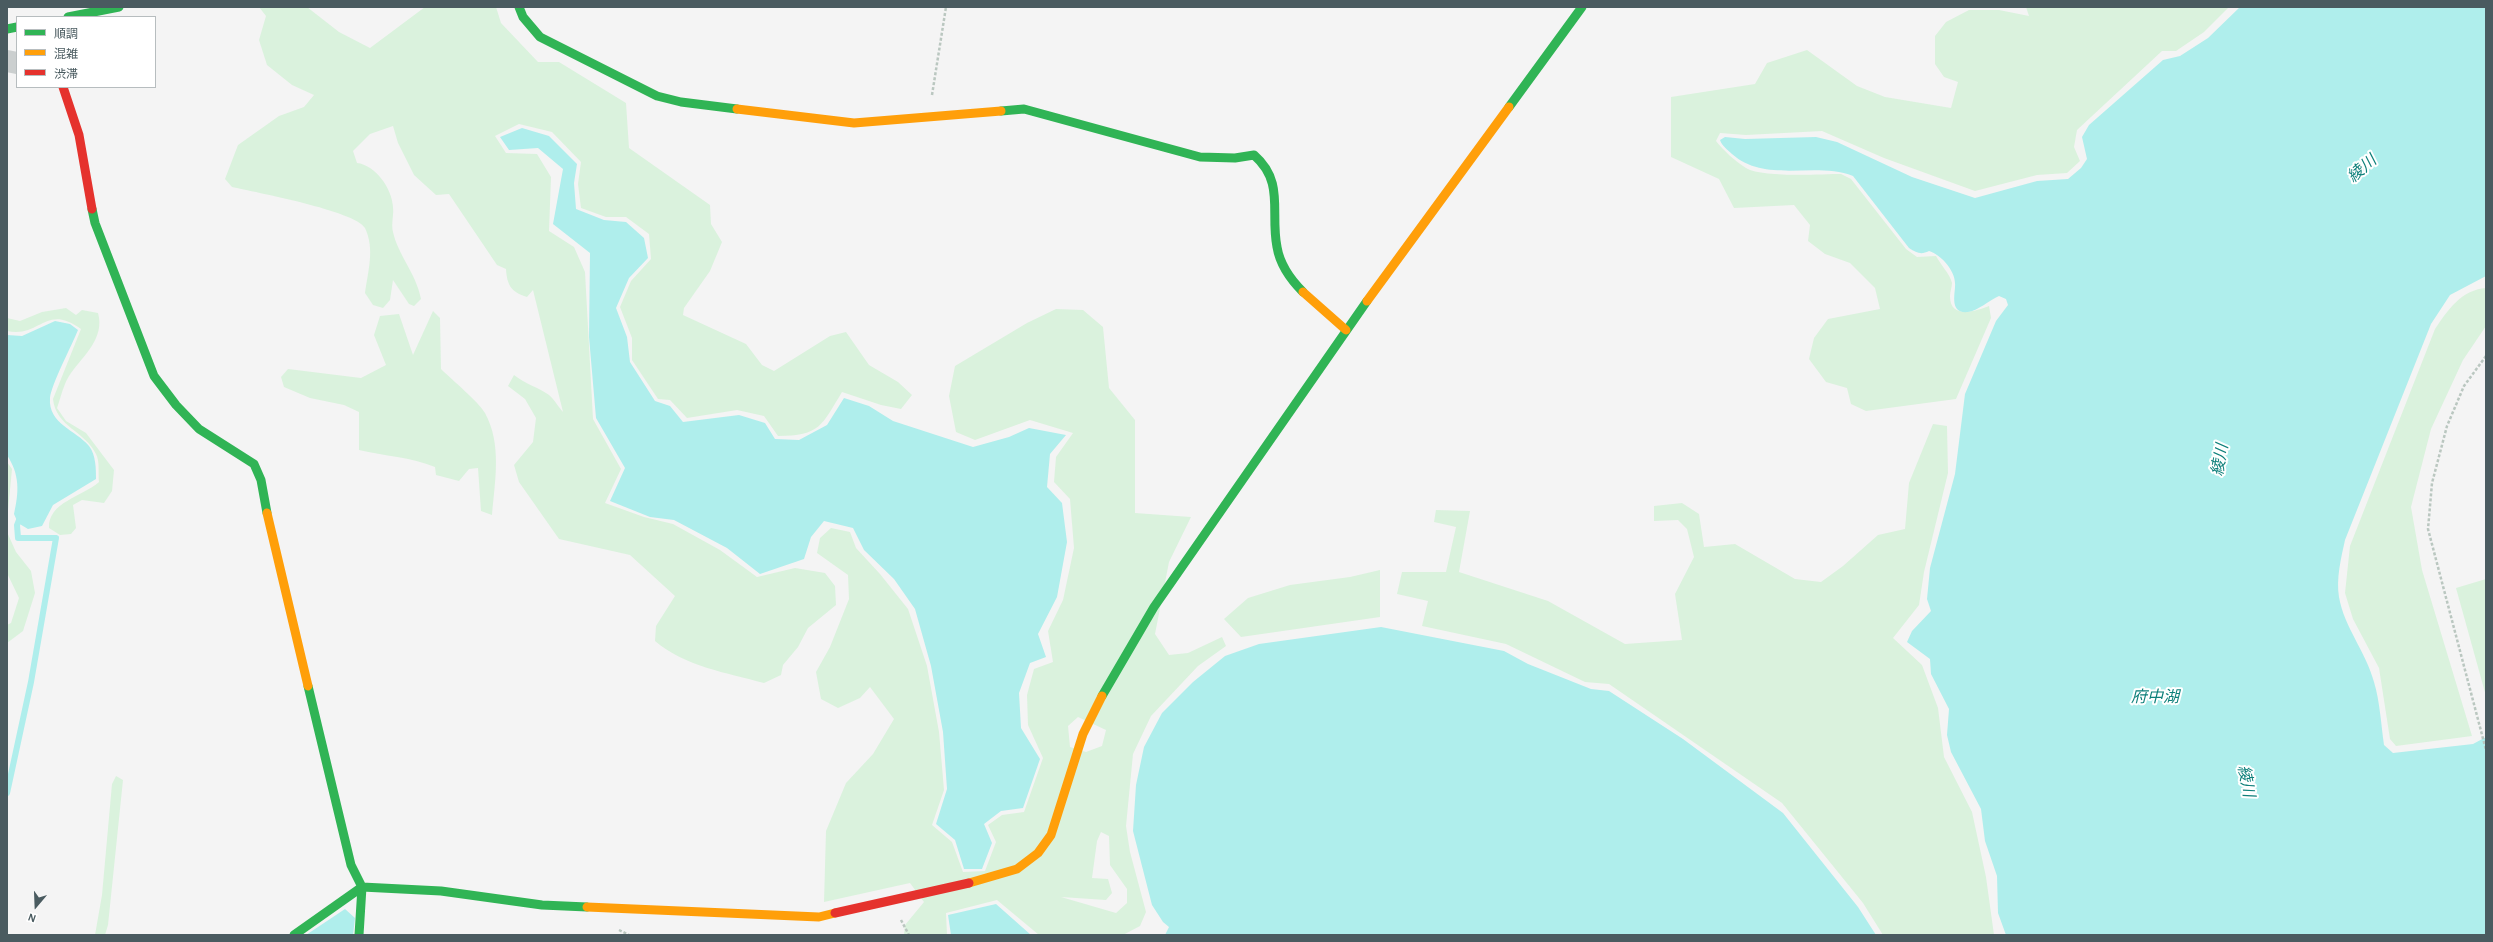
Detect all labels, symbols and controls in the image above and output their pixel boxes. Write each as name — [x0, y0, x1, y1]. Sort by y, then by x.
legend — [16, 16, 156, 88]
text: 順調 — [54, 28, 78, 40]
text: 混雑 — [54, 48, 78, 60]
text: 渋滞 — [54, 68, 78, 80]
water label: 綾川 — [2344, 151, 2380, 187]
water label: 綾川 — [2208, 443, 2232, 477]
water label: 府中湖 — [2131, 687, 2179, 707]
water label: 綾川 — [2234, 763, 2258, 799]
north arrow — [16, 886, 56, 926]
text: N — [27, 911, 37, 924]

